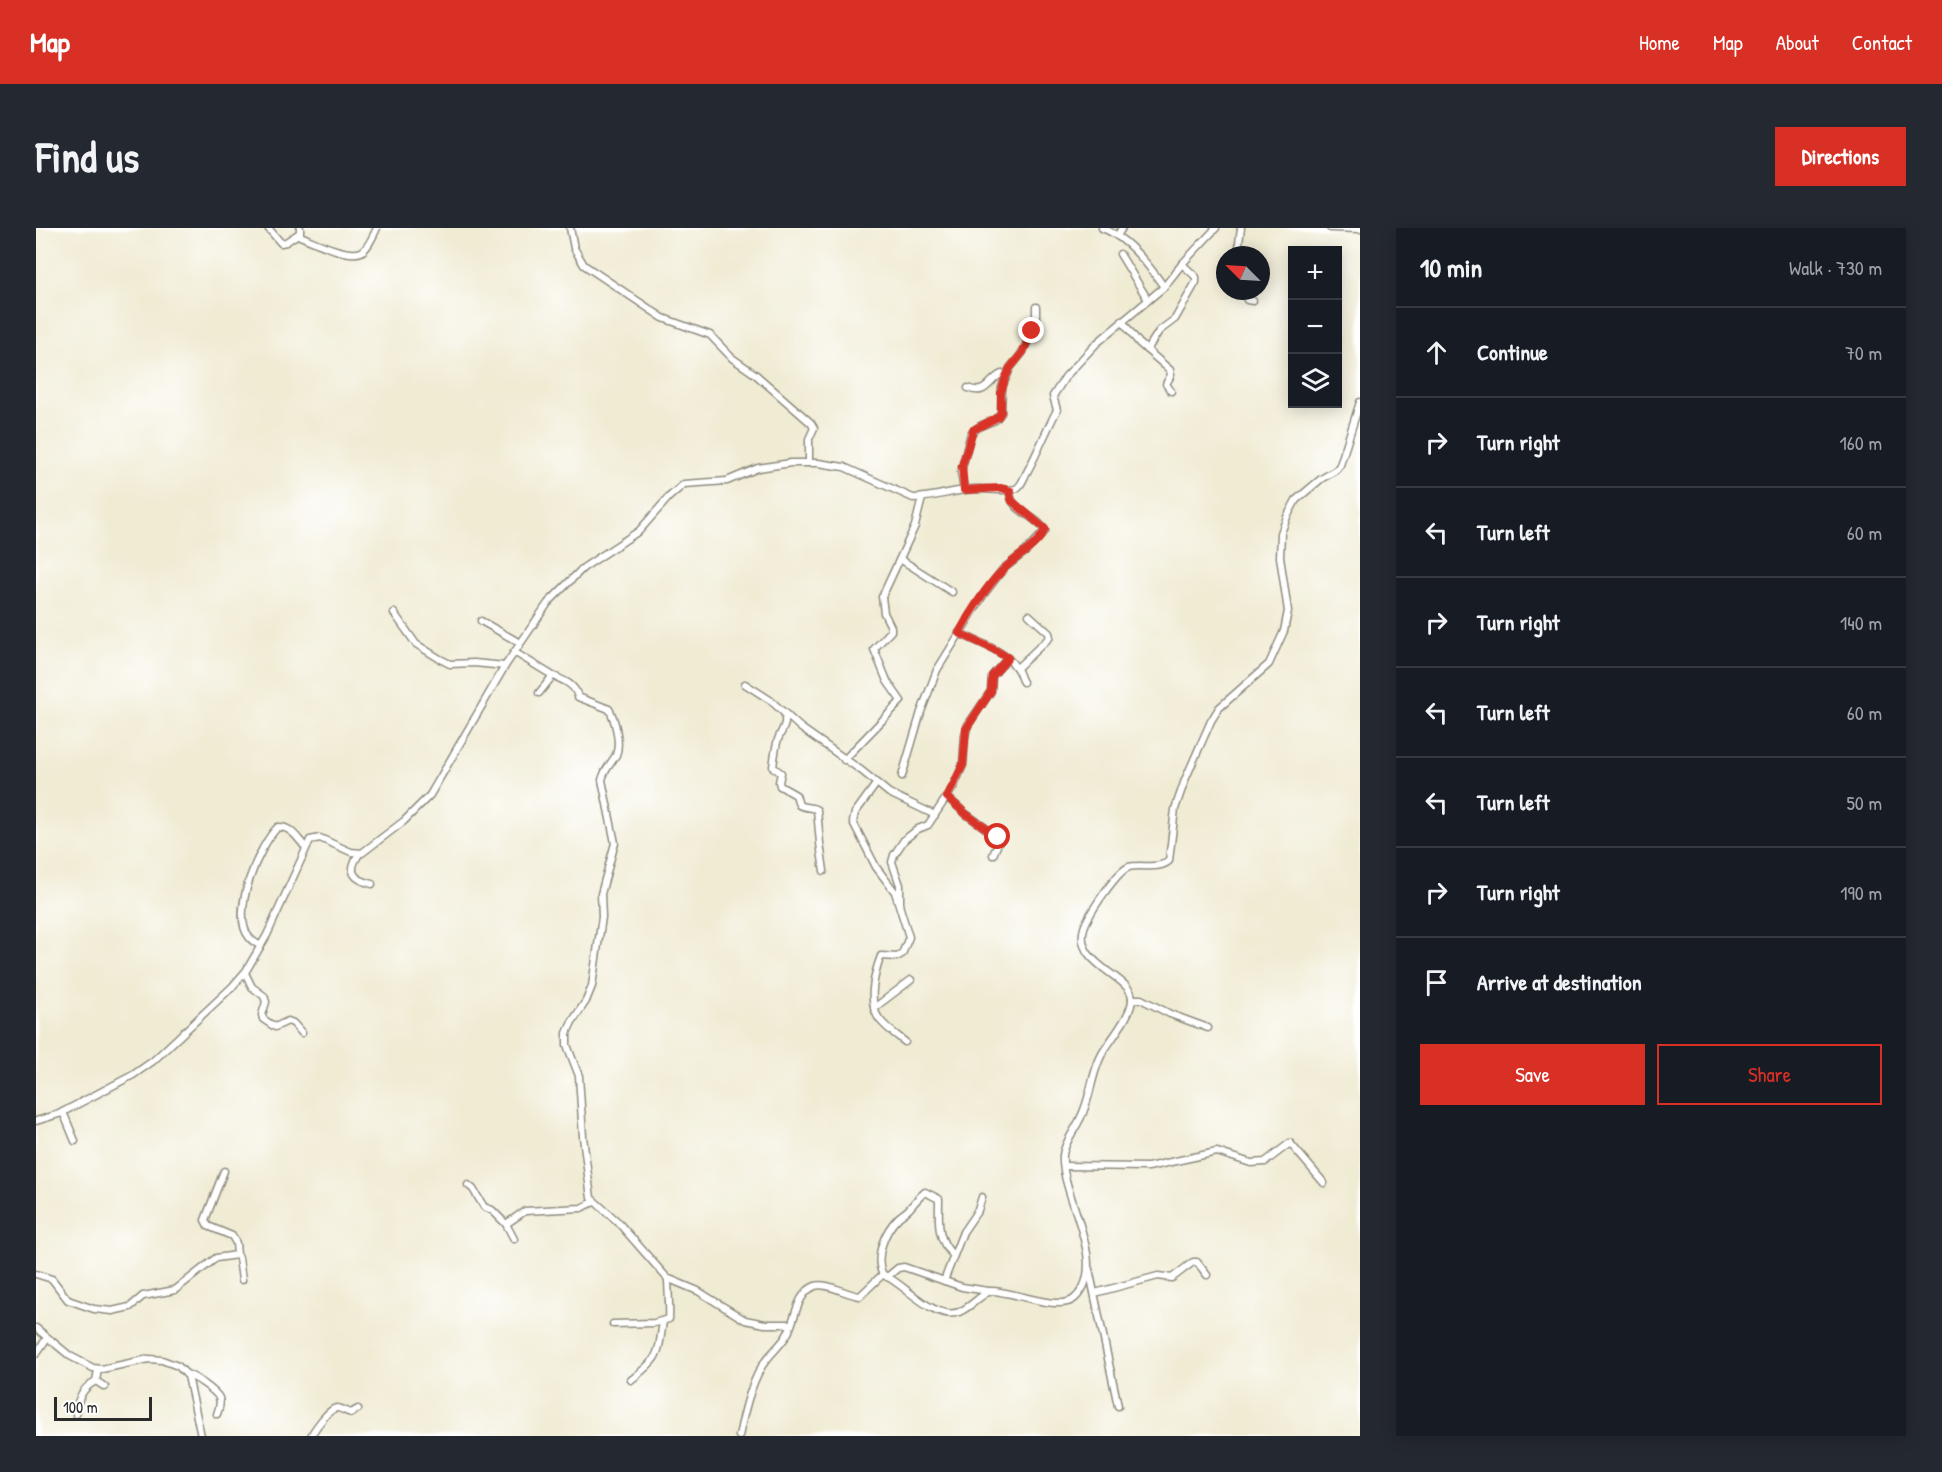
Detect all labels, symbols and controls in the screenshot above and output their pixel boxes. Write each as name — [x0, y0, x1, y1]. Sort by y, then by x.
text: Map — [30, 23, 70, 61]
text: Home — [1639, 28, 1680, 57]
text: Map — [1713, 28, 1743, 57]
text: About — [1776, 28, 1819, 57]
text: Contact — [1852, 28, 1912, 57]
button: Directions — [1775, 127, 1906, 186]
text: Find us — [36, 128, 139, 185]
north arrow — [1216, 246, 1270, 300]
map controls — [1288, 246, 1342, 408]
button: + — [1288, 246, 1342, 300]
text: 10 min — [1420, 250, 1482, 285]
text: Walk · 730 m — [1789, 254, 1882, 281]
button: − — [1288, 300, 1342, 354]
route end — [1018, 317, 1044, 343]
icon: ahead — [1420, 336, 1453, 369]
text: Continue — [1477, 337, 1548, 367]
text: 70 m — [1845, 339, 1882, 366]
button: layers — [1288, 354, 1342, 408]
icon: right — [1420, 426, 1453, 459]
text: Turn right — [1477, 427, 1560, 457]
text: 160 m — [1840, 429, 1882, 456]
icon: left — [1420, 516, 1453, 549]
text: Turn left — [1477, 517, 1550, 547]
text: 60 m — [1847, 519, 1882, 546]
icon: right — [1420, 606, 1453, 639]
text: Turn right — [1477, 607, 1560, 637]
text: 140 m — [1840, 609, 1882, 636]
icon: left — [1420, 696, 1453, 729]
text: Turn left — [1477, 697, 1550, 727]
text: 60 m — [1847, 699, 1882, 726]
icon: left — [1420, 786, 1453, 819]
text: Turn left — [1477, 787, 1550, 817]
text: 50 m — [1846, 789, 1882, 816]
route start — [984, 823, 1010, 849]
icon: right — [1420, 876, 1453, 909]
text: Turn right — [1477, 877, 1560, 907]
text: 190 m — [1840, 879, 1882, 906]
icon: arrive — [1420, 966, 1453, 999]
text: Arrive at destination — [1477, 967, 1642, 997]
button: Save — [1420, 1044, 1645, 1105]
button: Share — [1657, 1044, 1882, 1105]
scale bar — [54, 1394, 152, 1422]
text: 100 m — [63, 1396, 98, 1418]

